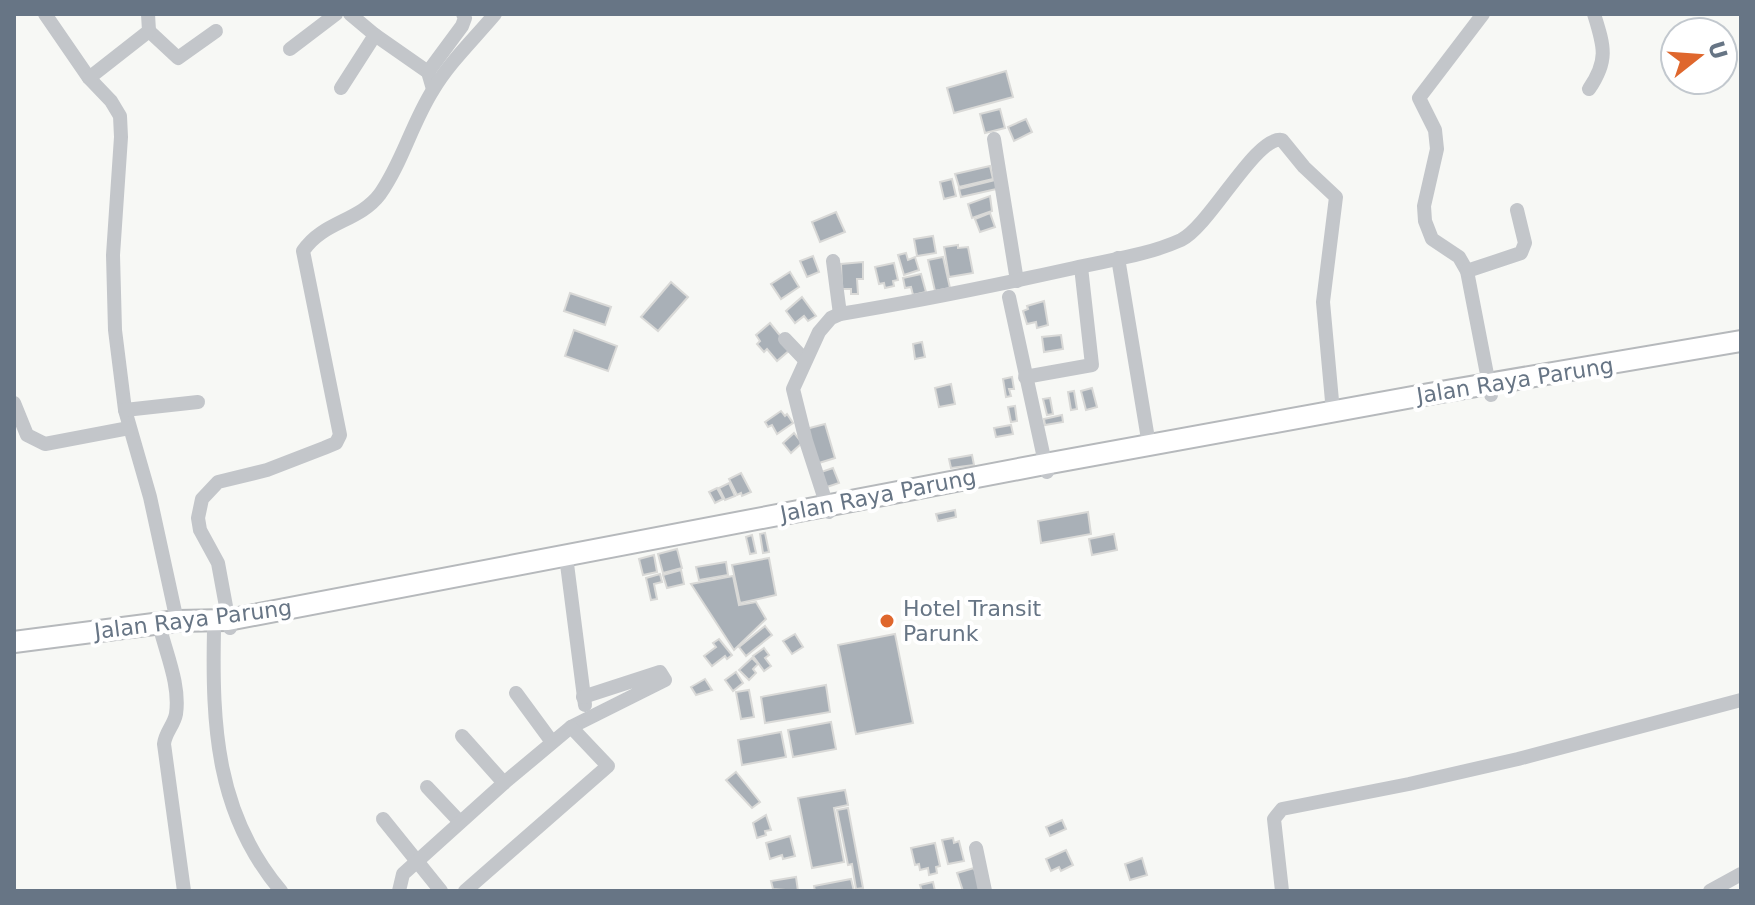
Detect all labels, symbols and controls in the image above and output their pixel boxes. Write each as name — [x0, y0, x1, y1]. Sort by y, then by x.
north arrow — [1659, 16, 1739, 96]
text: U — [1703, 38, 1732, 63]
street label: Jalan Raya Parung — [1413, 353, 1615, 409]
street label: Jalan Raya Parung — [776, 464, 978, 527]
street label: Jalan Raya Parung — [91, 595, 293, 644]
place label: Hotel Transit Parunk — [903, 596, 1042, 646]
marker: Hotel Transit Parunk — [878, 612, 896, 630]

